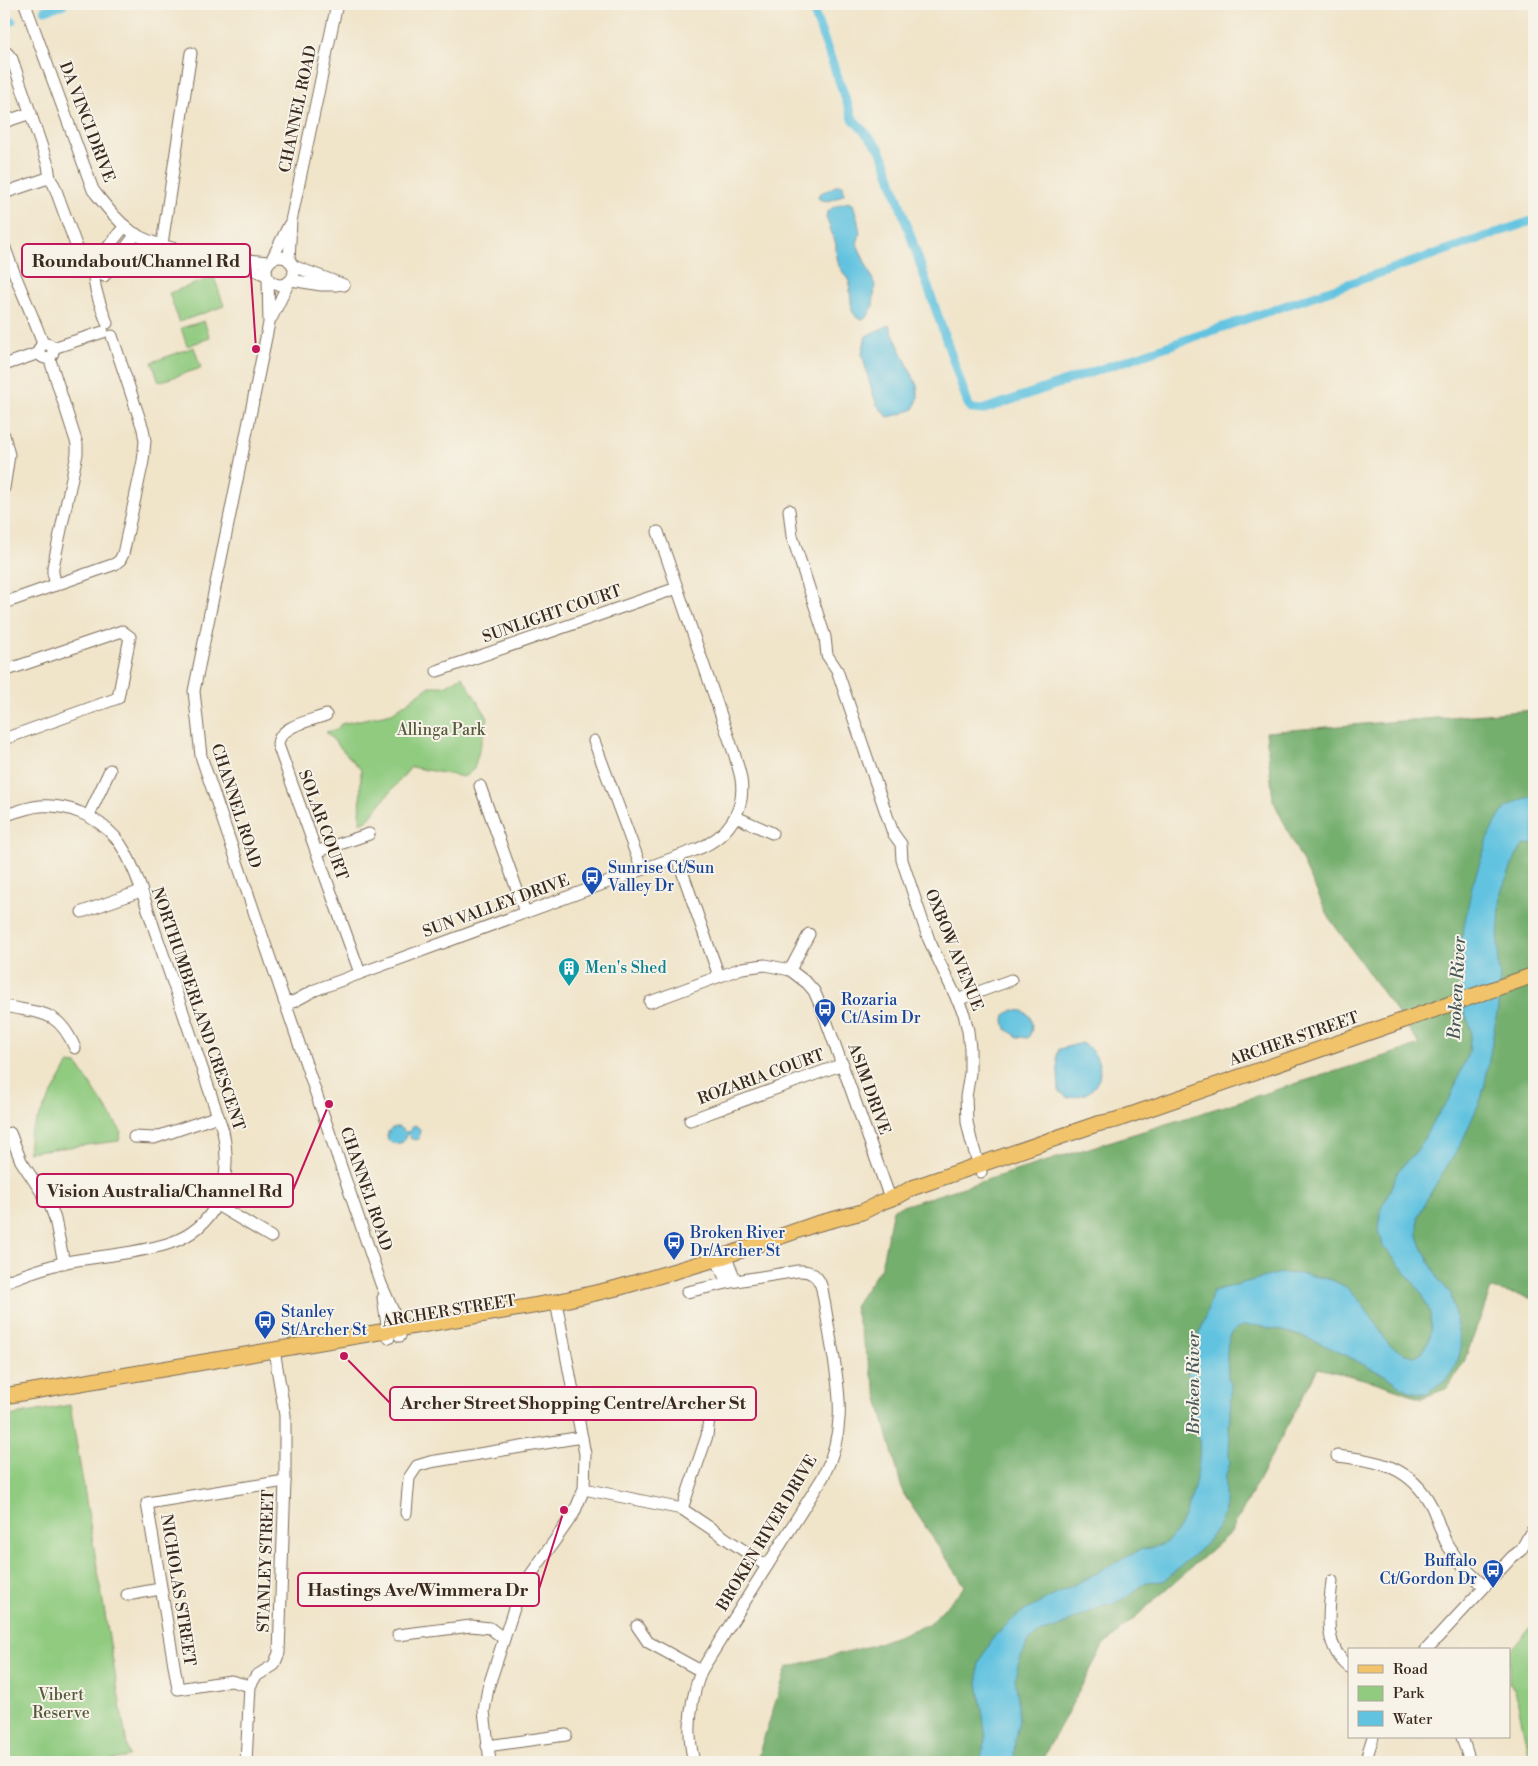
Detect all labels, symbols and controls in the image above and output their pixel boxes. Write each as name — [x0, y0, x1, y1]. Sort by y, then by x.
street label: CHANNEL ROAD — [275, 43, 321, 175]
street label: DA VINCI DRIVE — [55, 59, 119, 185]
callout: Roundabout/Channel Rd — [22, 244, 250, 277]
text: Roundabout/Channel Rd — [32, 250, 240, 273]
street label: SUNLIGHT COURT — [480, 581, 624, 647]
park label: Allinga Park — [396, 720, 487, 740]
street label: CHANNEL ROAD — [206, 741, 266, 871]
street label: SOLAR COURT — [294, 767, 352, 883]
place label: Sunrise Ct/Sun Valley Dr — [607, 858, 715, 896]
bus stop icon: Sunrise Ct/Sun Valley Dr — [580, 865, 604, 896]
street label: SUN VALLEY DRIVE — [420, 870, 572, 942]
street label: NORTHUMBERLAND CRESCENT — [147, 885, 249, 1133]
street label: OXBOW AVENUE — [920, 886, 988, 1014]
water label: Broken River — [1443, 935, 1471, 1041]
building icon: Men's Shed — [557, 956, 581, 987]
place label: Men's Shed — [585, 958, 667, 978]
place label: Rozaria Ct/Asim Dr — [841, 990, 921, 1028]
bus stop icon: Rozaria Ct/Asim Dr — [813, 997, 837, 1028]
street label: ARCHER STREET — [1226, 1007, 1361, 1071]
street label: ASIM DRIVE — [843, 1040, 895, 1137]
street label: ROZARIA COURT — [695, 1045, 827, 1109]
street label: CHANNEL ROAD — [335, 1124, 397, 1254]
callout: Vision Australia/Channel Rd — [37, 1174, 293, 1207]
text: Vision Australia/Channel Rd — [46, 1180, 283, 1203]
place label: Broken River Dr/Archer St — [689, 1223, 785, 1261]
bus stop icon: Broken River Dr/Archer St — [662, 1230, 686, 1261]
street label: ARCHER STREET — [379, 1291, 518, 1332]
place label: Stanley St/Archer St — [281, 1302, 368, 1340]
bus stop icon: Stanley St/Archer St — [253, 1309, 277, 1340]
water label: Broken River — [1182, 1331, 1205, 1436]
callout: Archer Street Shopping Centre/Archer St — [390, 1387, 756, 1420]
text: Archer Street Shopping Centre/Archer St — [399, 1392, 746, 1415]
street label: BROKEN RIVER DRIVE — [712, 1451, 822, 1616]
street label: STANLEY STREET — [254, 1489, 278, 1633]
street label: NICHOLAS STREET — [156, 1513, 200, 1667]
place label: Buffalo Ct/Gordon Dr — [1379, 1551, 1477, 1589]
bus stop icon: Buffalo Ct/Gordon Dr — [1481, 1558, 1505, 1589]
callout: Hastings Ave/Wimmera Dr — [298, 1573, 539, 1606]
text: Hastings Ave/Wimmera Dr — [307, 1579, 529, 1602]
legend — [1348, 1648, 1510, 1738]
text: Road — [1393, 1660, 1428, 1679]
text: Park — [1393, 1684, 1425, 1703]
park label: Vibert Reserve — [32, 1685, 90, 1723]
text: Water — [1392, 1710, 1433, 1729]

